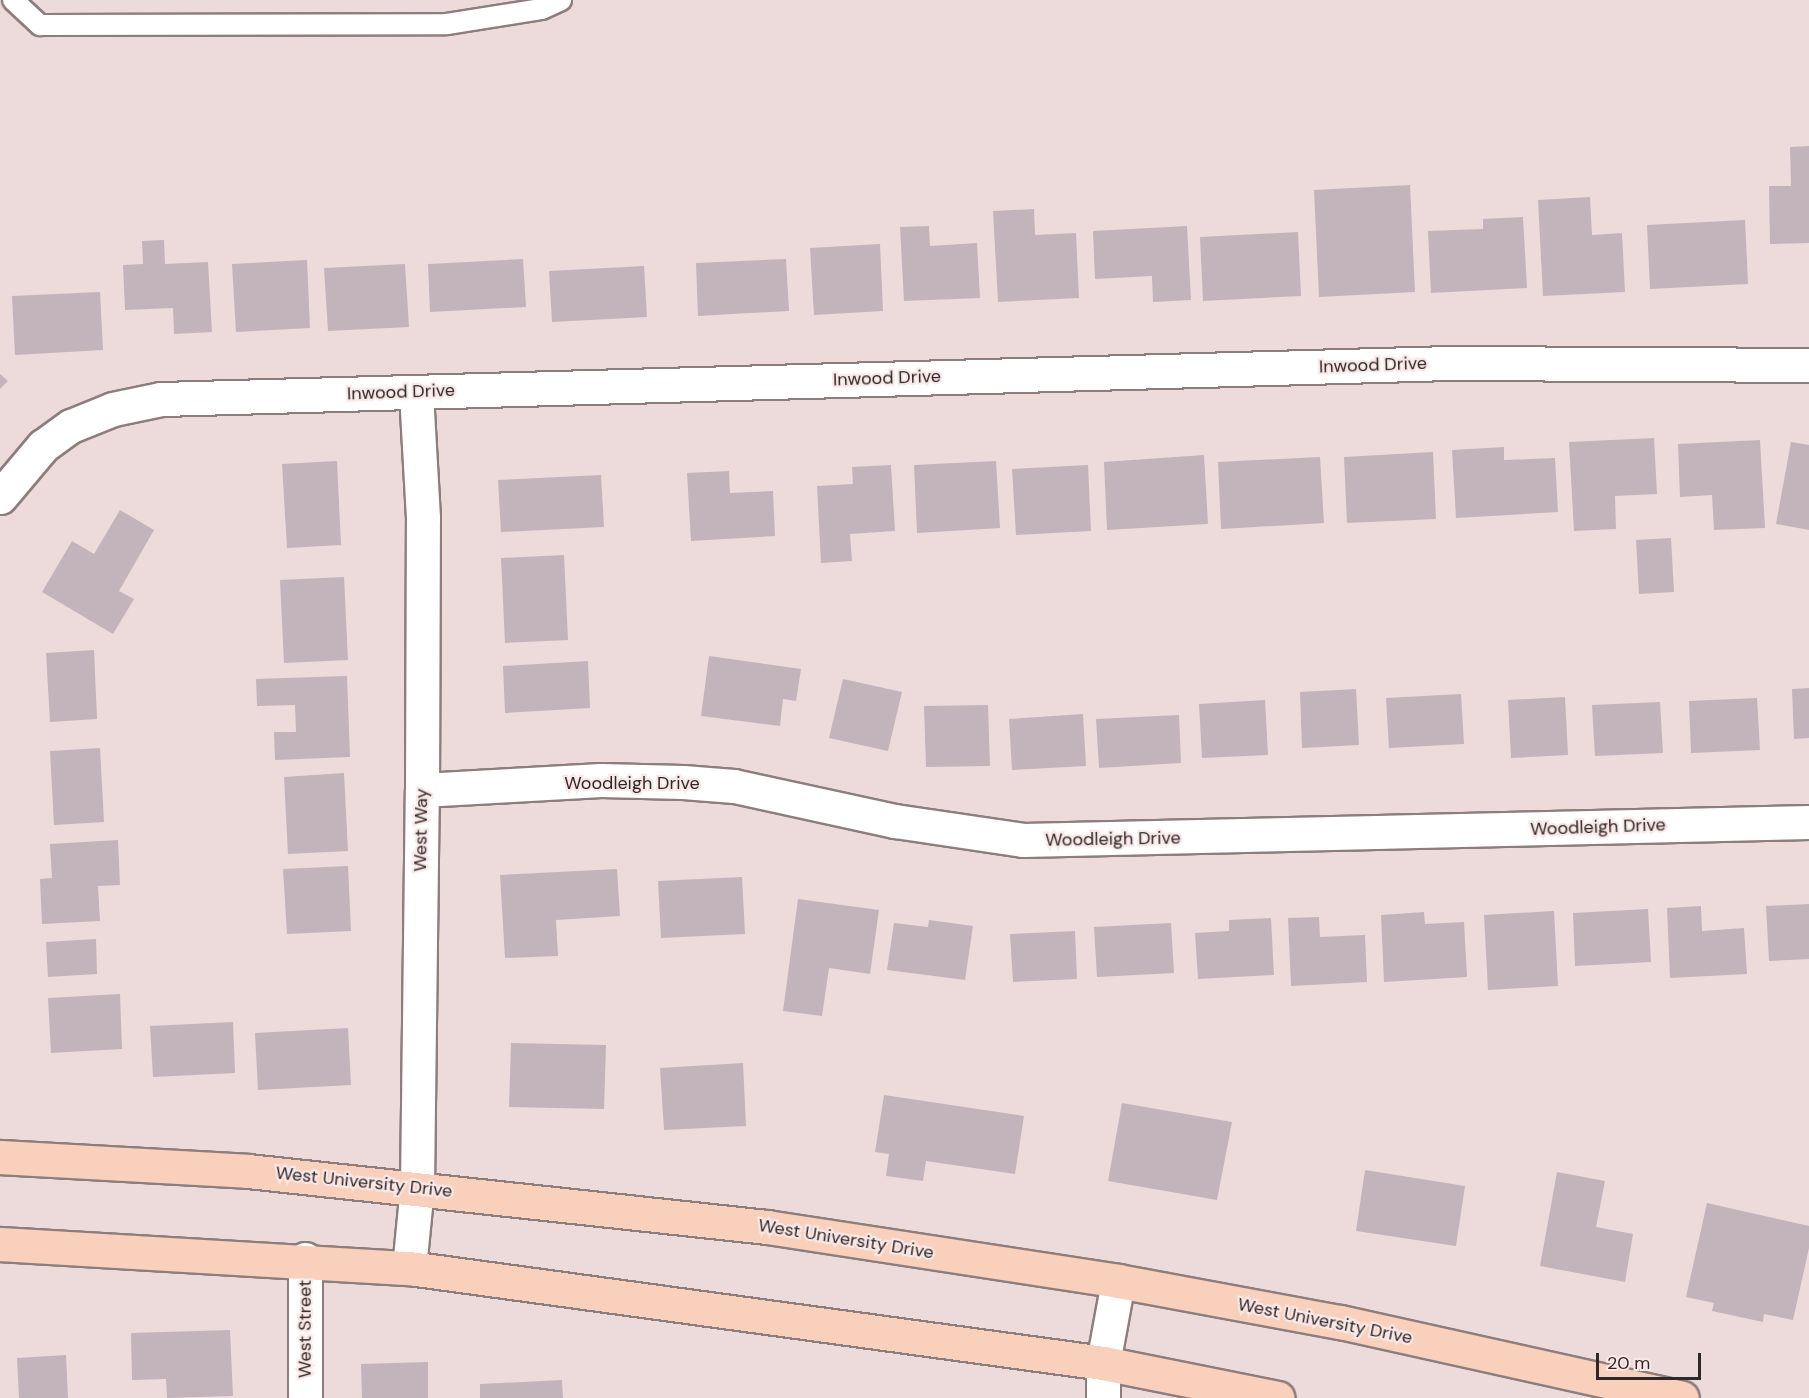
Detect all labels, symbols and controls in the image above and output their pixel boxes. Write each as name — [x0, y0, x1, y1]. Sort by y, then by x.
street label: Inwood Drive — [1319, 352, 1427, 378]
street label: Inwood Drive — [833, 365, 941, 391]
street label: Inwood Drive — [347, 379, 455, 405]
street label: Woodleigh Drive — [564, 772, 700, 794]
street label: West Way — [409, 788, 433, 872]
street label: Woodleigh Drive — [1530, 814, 1666, 840]
street label: Woodleigh Drive — [1045, 827, 1181, 851]
street label: West University Drive — [275, 1162, 453, 1202]
street label: West University Drive — [757, 1214, 935, 1264]
street label: West Street — [294, 1280, 316, 1378]
street label: West University Drive — [1236, 1293, 1414, 1349]
scale bar — [1599, 1341, 1704, 1379]
text: 20 m — [1607, 1351, 1650, 1375]

